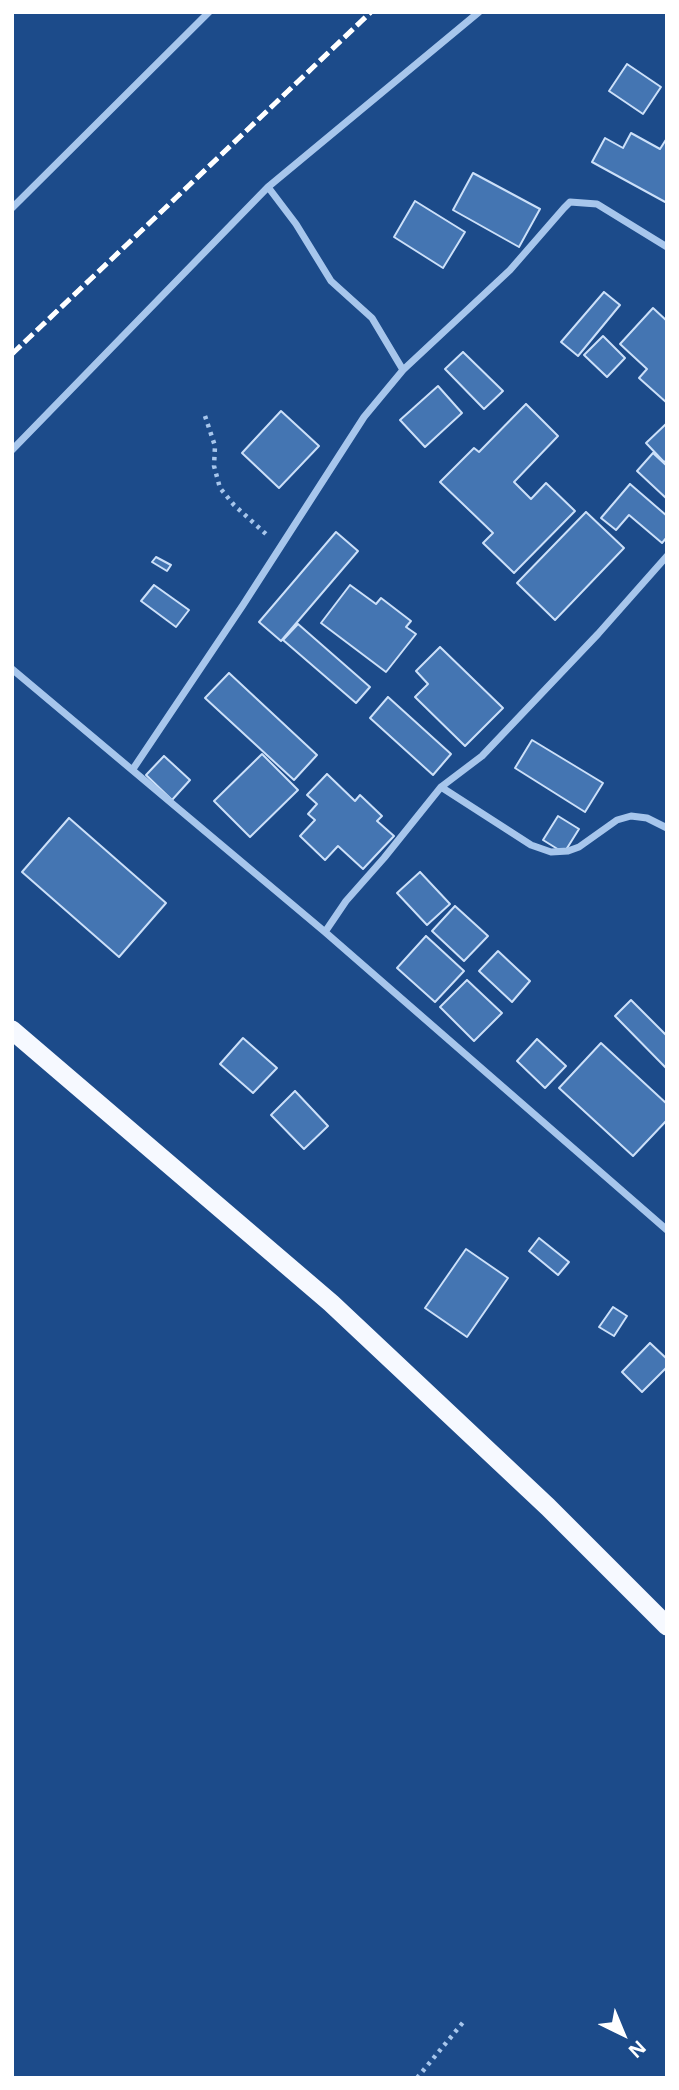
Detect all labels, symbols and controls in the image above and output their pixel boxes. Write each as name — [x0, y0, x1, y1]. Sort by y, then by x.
north arrow — [588, 1999, 658, 2069]
text: N — [623, 2035, 652, 2064]

